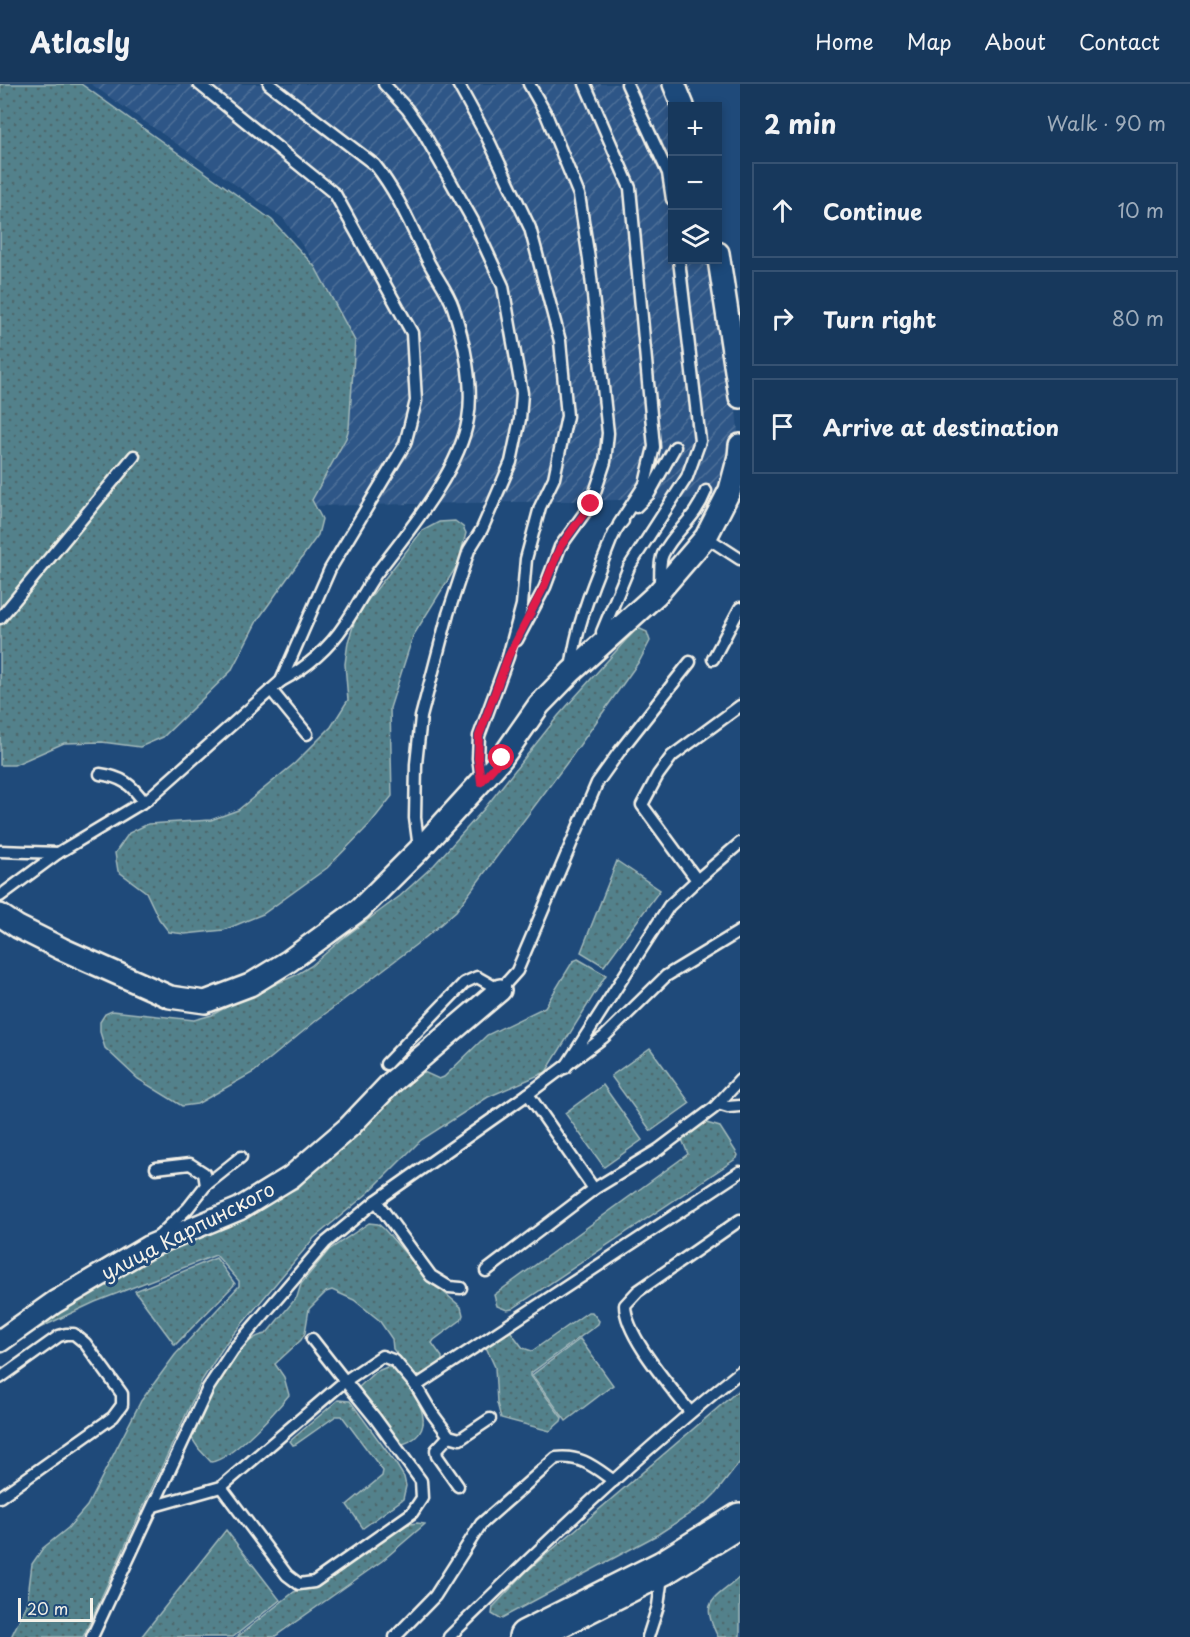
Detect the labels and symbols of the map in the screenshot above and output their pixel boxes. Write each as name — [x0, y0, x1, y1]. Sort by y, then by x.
route end — [577, 490, 603, 516]
route start — [488, 744, 514, 770]
street label: улица Карпинского — [95, 1173, 280, 1287]
scale bar — [18, 1595, 93, 1622]

